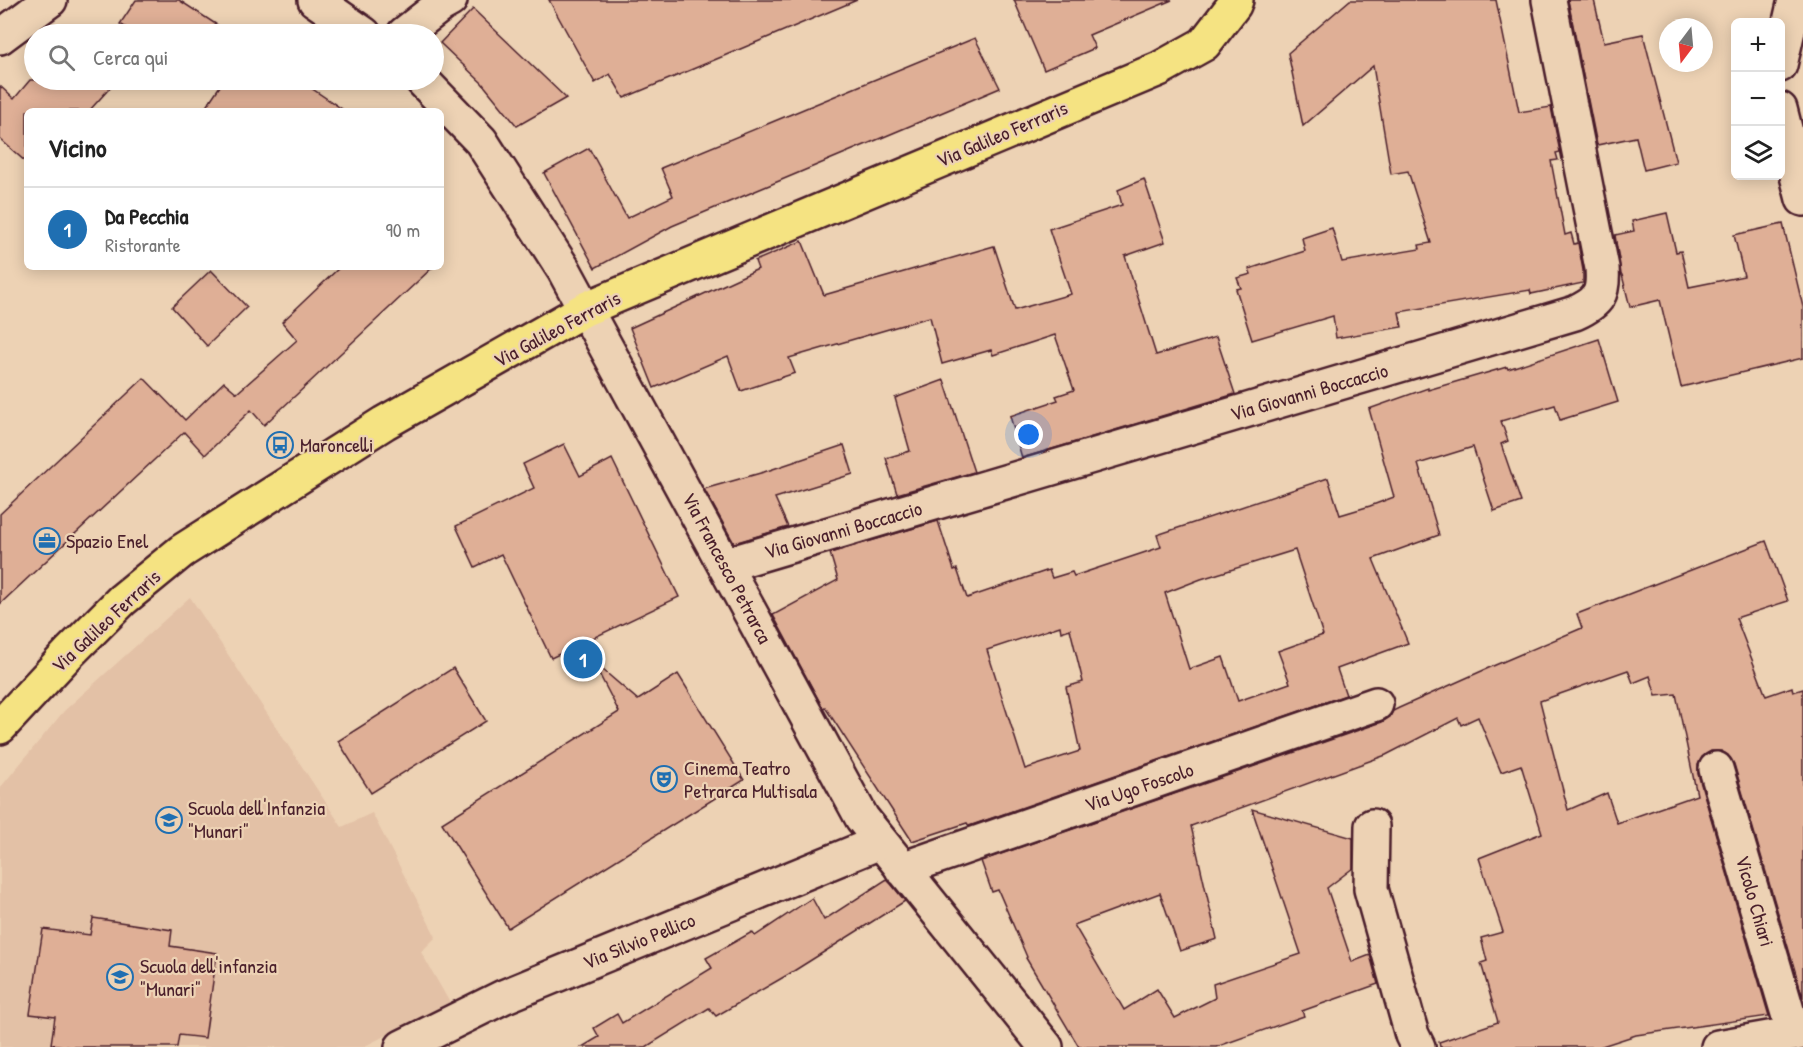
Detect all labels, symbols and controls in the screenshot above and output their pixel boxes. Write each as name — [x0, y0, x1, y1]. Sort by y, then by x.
north arrow — [1659, 18, 1713, 72]
map controls — [1731, 18, 1785, 180]
button: + — [1731, 18, 1785, 72]
search box — [24, 24, 444, 90]
icon: search — [45, 41, 78, 74]
text: Cerca qui — [93, 42, 168, 72]
button: − — [1731, 72, 1785, 126]
street label: Via Galileo Ferraris — [932, 94, 1072, 173]
button: layers — [1731, 126, 1785, 180]
text: Vicino — [48, 130, 107, 165]
text: Da Pecchia — [105, 201, 188, 231]
text: 1 — [64, 216, 71, 243]
text: 90 m — [386, 216, 420, 243]
text: Ristorante — [105, 231, 181, 258]
street label: Via Galileo Ferraris — [489, 284, 625, 373]
street label: Via Giovanni Boccaccio — [1227, 356, 1391, 427]
your location — [1014, 420, 1043, 449]
bus stop icon: Maroncelli — [265, 430, 295, 460]
place label: Maroncelli — [300, 431, 373, 458]
street label: Via Francesco Petrarca — [676, 488, 779, 648]
street label: Via Giovanni Boccaccio — [761, 494, 925, 565]
office icon: Spazio Enel — [32, 526, 62, 556]
place label: Spazio Enel — [66, 527, 149, 554]
street label: Via Galileo Ferraris — [45, 563, 166, 678]
pin: 1 — [564, 636, 602, 682]
place label: Cinema Teatro Petrarca Multisala — [684, 754, 817, 804]
street label: Via Ugo Foscolo — [1081, 755, 1197, 818]
theatre icon: Cinema Teatro Petrarca Multisala — [649, 764, 679, 794]
place label: Scuola dell'Infanzia "Munari" — [188, 794, 325, 844]
school or university icon: Scuola dell'Infanzia "Munari" — [154, 805, 184, 835]
street label: Vicolo Chiari — [1730, 852, 1781, 949]
street label: Via Silvio Pellico — [579, 906, 699, 975]
place label: Scuola dell'infanzia "Munari" — [140, 952, 277, 1002]
school or university icon: Scuola dell'infanzia "Munari" — [105, 962, 135, 992]

